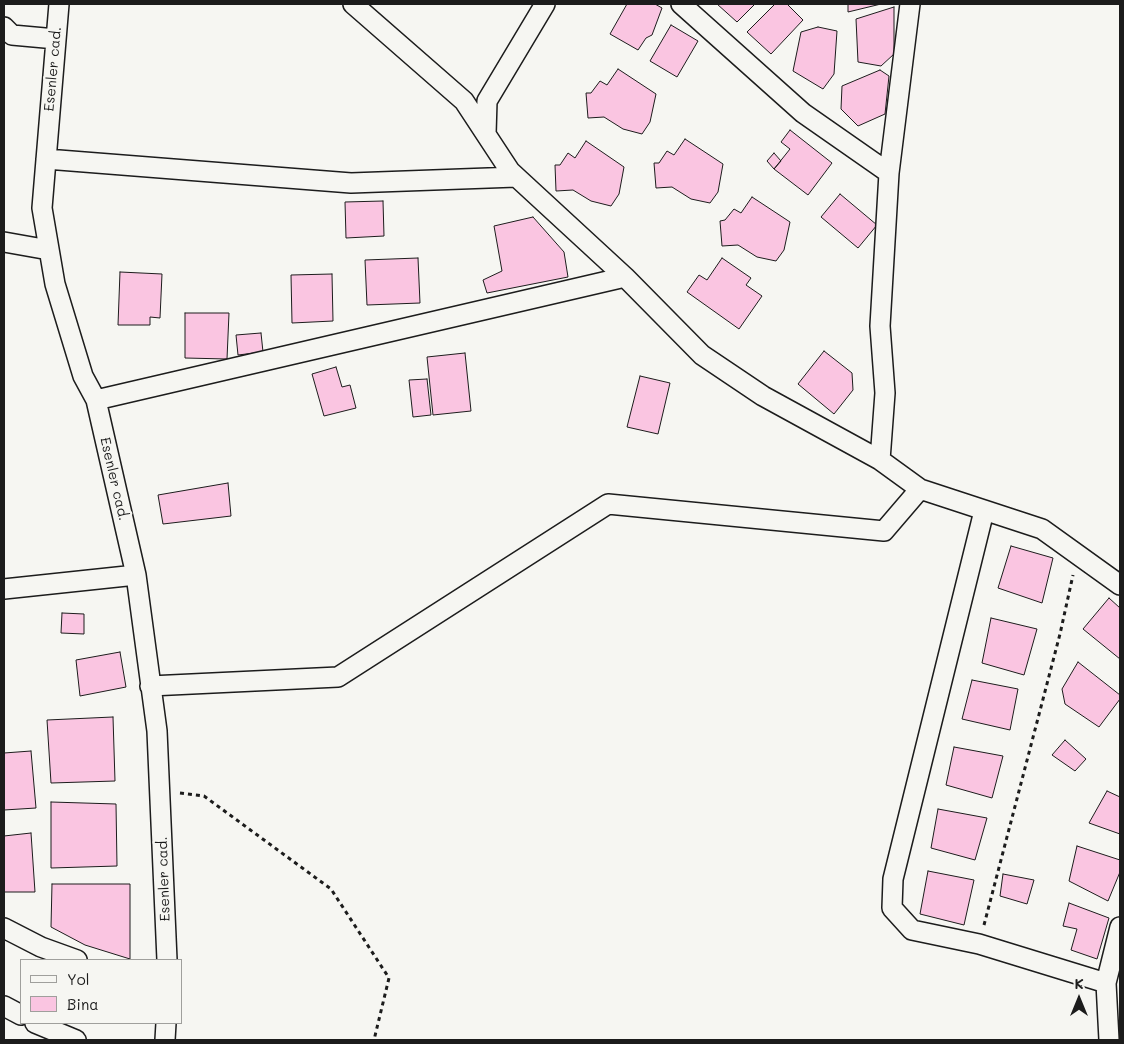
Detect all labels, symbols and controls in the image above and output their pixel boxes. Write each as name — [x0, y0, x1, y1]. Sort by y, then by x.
street label: Esenler cad. — [41, 26, 65, 112]
street label: Esenler cad. — [96, 436, 132, 522]
street label: Esenler cad. — [154, 836, 174, 922]
legend — [20, 959, 182, 1024]
text: Yol — [67, 969, 90, 989]
north arrow — [1054, 974, 1104, 1024]
text: K — [1074, 974, 1084, 993]
text: Bina — [67, 994, 99, 1014]

